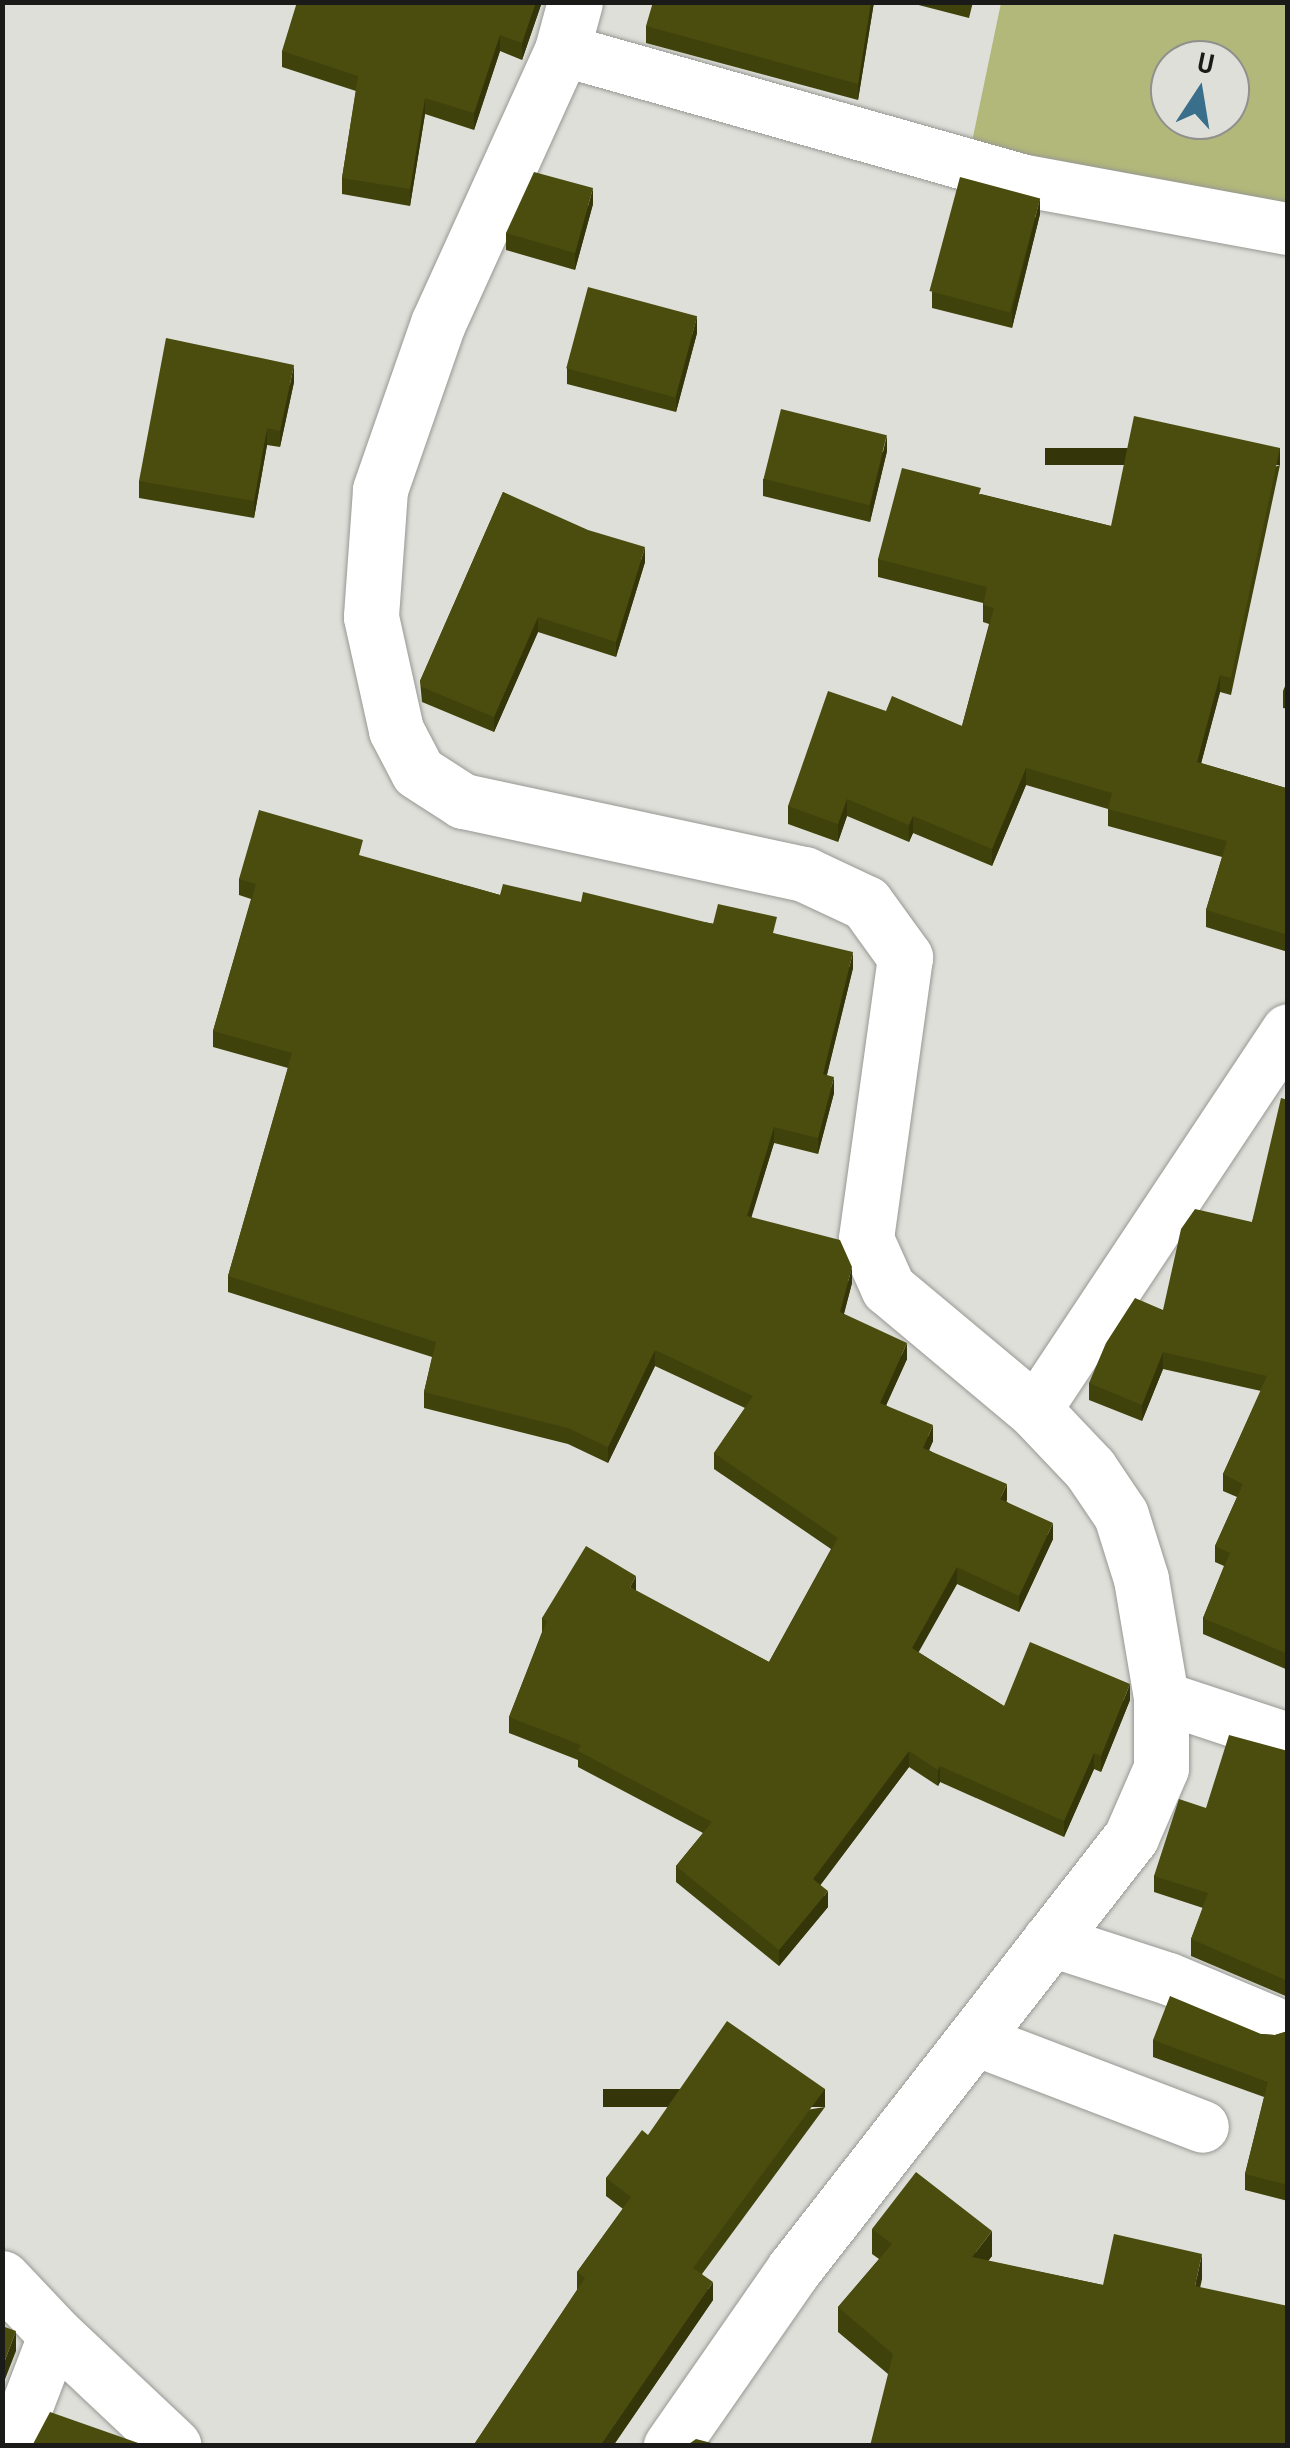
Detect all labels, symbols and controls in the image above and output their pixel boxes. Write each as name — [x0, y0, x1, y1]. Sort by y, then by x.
north arrow — [1150, 40, 1250, 140]
text: U — [1194, 42, 1218, 83]

